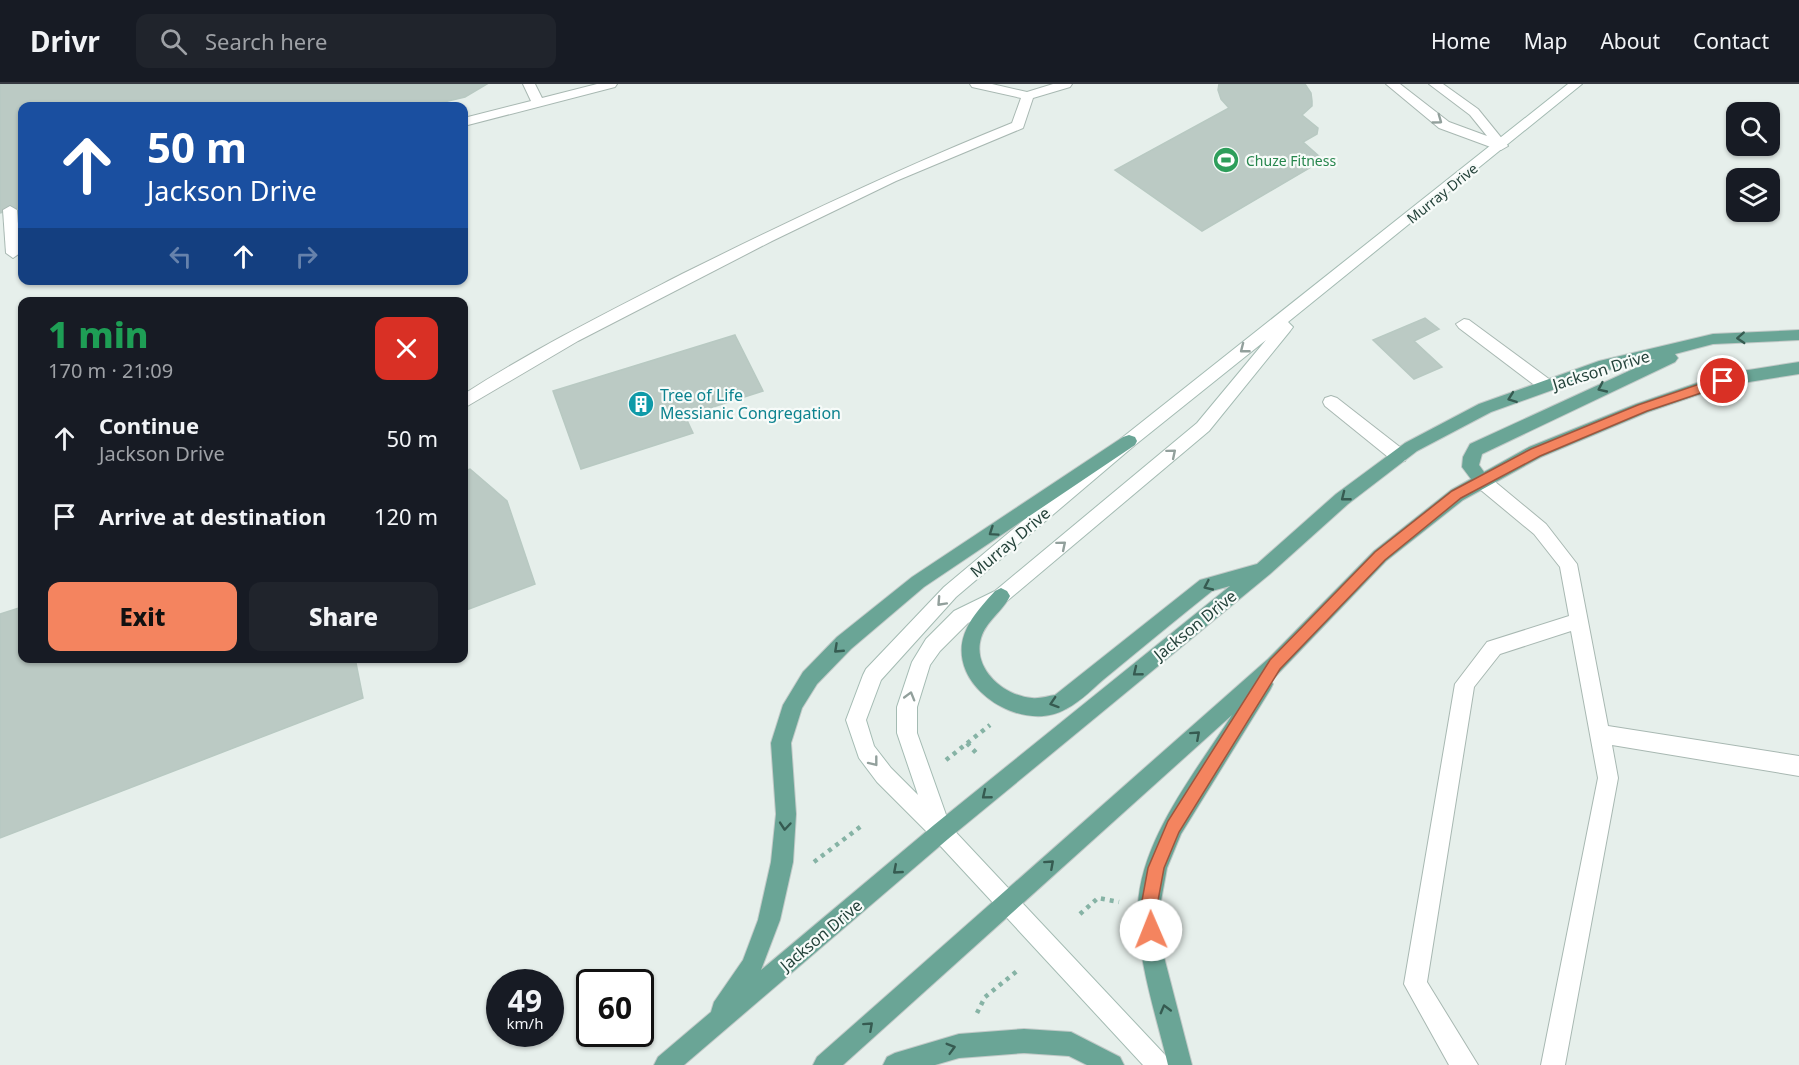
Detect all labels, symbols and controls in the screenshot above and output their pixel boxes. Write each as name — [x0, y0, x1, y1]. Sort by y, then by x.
search box — [136, 14, 556, 68]
text: Drivr — [30, 22, 100, 60]
icon: search — [157, 25, 190, 58]
text: Search here — [205, 26, 327, 56]
text: Home — [1431, 27, 1491, 55]
text: Map — [1524, 27, 1567, 55]
text: About — [1600, 27, 1660, 55]
text: Contact — [1693, 27, 1769, 55]
map controls — [1726, 102, 1780, 222]
button: search — [1726, 102, 1780, 156]
one-way arrow — [1432, 113, 1443, 124]
text: 50 m — [147, 118, 247, 175]
icon: ahead — [48, 126, 126, 204]
sports icon: Chuze Fitness — [1211, 145, 1241, 175]
place label: Chuze Fitness — [1246, 151, 1336, 170]
street label: Murray Drive — [1403, 159, 1481, 227]
button: layers — [1726, 168, 1780, 222]
text: Jackson Drive — [147, 172, 317, 209]
icon: left — [164, 240, 197, 273]
icon: ahead — [227, 240, 260, 273]
icon: right — [290, 240, 323, 273]
text: 1 min — [48, 310, 149, 359]
button: close — [375, 317, 438, 380]
one-way arrow — [1736, 331, 1745, 344]
one-way arrow — [1240, 342, 1251, 353]
street label: Jackson Drive — [1548, 345, 1652, 396]
pin — [1697, 355, 1748, 406]
text: 170 m · 21:09 — [48, 357, 173, 384]
icon: arrive — [1706, 364, 1739, 397]
one-way arrow — [1597, 381, 1608, 393]
place label: Tree of Life Messianic Congregation — [660, 384, 841, 424]
building icon: Tree of Life Messianic Congregation — [626, 389, 656, 419]
one-way arrow — [1508, 391, 1518, 404]
text: Continue — [99, 410, 199, 440]
icon: ahead — [48, 422, 81, 455]
text: 50 m — [387, 423, 438, 453]
text: Jackson Drive — [99, 440, 225, 467]
one-way arrow — [1165, 449, 1176, 460]
one-way arrow — [1341, 489, 1352, 500]
icon: arrive — [48, 500, 81, 533]
text: Arrive at destination — [99, 501, 326, 531]
text: 120 m — [374, 501, 438, 531]
street label: Murray Drive — [965, 502, 1055, 582]
one-way arrow — [989, 525, 1000, 536]
one-way arrow — [1055, 542, 1066, 553]
one-way arrow — [1203, 578, 1214, 590]
button: Exit — [48, 582, 237, 651]
button: Share — [249, 582, 438, 651]
street label: Jackson Drive — [1147, 585, 1241, 666]
one-way arrow — [937, 595, 948, 605]
one-way arrow — [834, 642, 844, 653]
one-way arrow — [1133, 665, 1144, 676]
one-way arrow — [903, 691, 915, 702]
one-way arrow — [1049, 696, 1060, 708]
one-way arrow — [1189, 731, 1200, 742]
one-way arrow — [867, 755, 878, 766]
one-way arrow — [982, 788, 993, 799]
one-way arrow — [779, 821, 792, 831]
one-way arrow — [1044, 860, 1054, 871]
one-way arrow — [893, 863, 904, 874]
street label: Jackson Drive — [774, 894, 867, 977]
position arrow — [1119, 898, 1183, 962]
speed limit sign: 60 — [576, 969, 654, 1047]
text: 49 — [508, 980, 542, 1021]
one-way arrow — [1160, 1004, 1172, 1014]
text: km/h — [507, 1013, 543, 1033]
one-way arrow — [862, 1022, 873, 1033]
one-way arrow — [946, 1043, 956, 1056]

